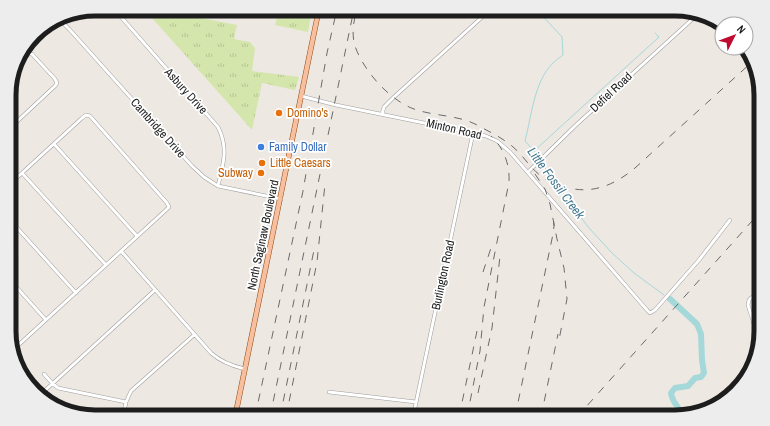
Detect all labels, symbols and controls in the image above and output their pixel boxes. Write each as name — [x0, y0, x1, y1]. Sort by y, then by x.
north arrow — [714, 16, 754, 56]
text: N — [734, 22, 749, 36]
street label: Asbury Drive — [160, 64, 211, 117]
street label: Defiel Road — [587, 68, 635, 116]
street label: Cambridge Drive — [127, 95, 189, 161]
place label: Domino's — [287, 105, 328, 121]
marker: Domino's — [274, 108, 284, 118]
street label: Minton Road — [425, 115, 483, 143]
place label: Family Dollar — [269, 139, 327, 155]
marker: Family Dollar — [256, 142, 266, 152]
water label: Little Fossil Creek — [523, 144, 589, 223]
place label: Little Caesars — [270, 155, 331, 171]
marker: Little Caesars — [257, 158, 267, 168]
place label: Subway — [218, 165, 253, 181]
marker: Subway — [256, 168, 266, 178]
street label: North Saginaw Boulevard — [244, 178, 282, 292]
street label: Burlington Road — [428, 239, 458, 311]

